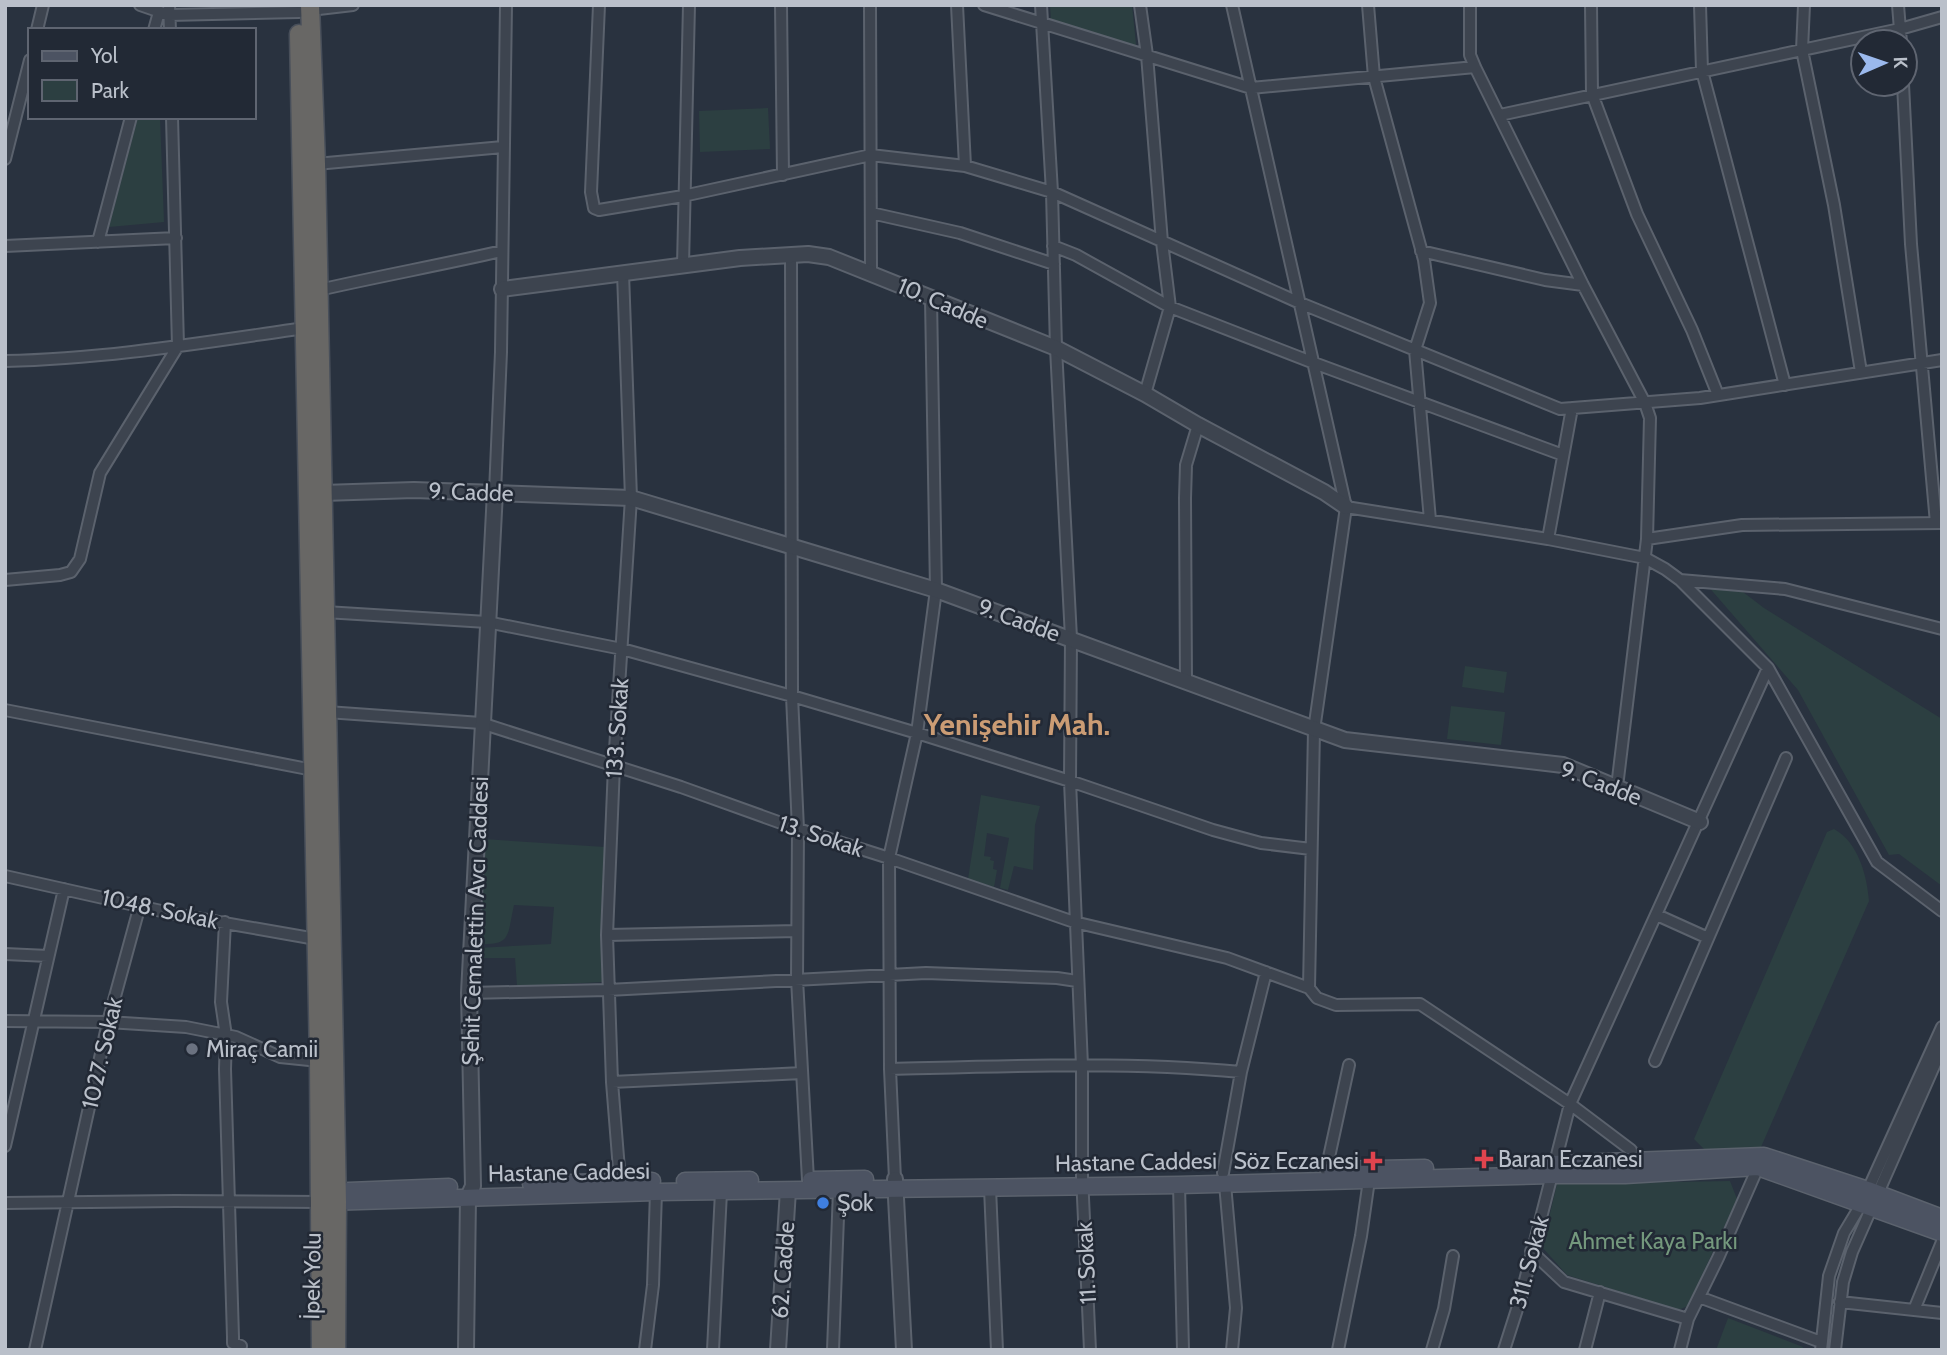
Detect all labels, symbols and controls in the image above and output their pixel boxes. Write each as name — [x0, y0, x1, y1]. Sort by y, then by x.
legend — [28, 28, 256, 119]
north arrow — [1849, 28, 1919, 98]
text: Yol — [90, 43, 118, 68]
text: K — [1889, 56, 1912, 69]
text: Park — [91, 78, 129, 103]
street label: 10. Cadde — [894, 271, 993, 335]
street label: 9. Cadde — [428, 477, 514, 507]
street label: 9. Cadde — [974, 592, 1064, 648]
street label: 133. Sokak — [600, 676, 635, 779]
district label: Yenişehir Mah. — [923, 706, 1110, 743]
street label: 9. Cadde — [1556, 755, 1646, 811]
street label: Şehit Cemalettin Avcı Caddesi — [456, 776, 494, 1066]
street label: 13. Sokak — [775, 809, 868, 863]
street label: 1048. Sokak — [99, 883, 221, 935]
street label: 1027. Sokak — [76, 994, 129, 1112]
place label: Miraç Camii — [206, 1035, 318, 1063]
marker: Miraç Camii — [184, 1041, 200, 1057]
place label: Baran Eczanesi — [1498, 1145, 1643, 1173]
street label: Hastane Caddesi — [1055, 1147, 1217, 1177]
place label: Söz Eczanesi — [1233, 1147, 1359, 1175]
marker: Baran Eczanesi — [1476, 1151, 1492, 1167]
marker: Söz Eczanesi — [1365, 1153, 1381, 1169]
street label: Hastane Caddesi — [488, 1157, 650, 1187]
place label: Şok — [837, 1189, 874, 1217]
marker: Şok — [815, 1195, 831, 1211]
street label: 311. Sokak — [1503, 1212, 1555, 1312]
street label: 62. Cadde — [766, 1220, 800, 1320]
street label: 11. Sokak — [1070, 1220, 1102, 1305]
park label: Ahmet Kaya Parkı — [1568, 1227, 1738, 1255]
street label: İpek Yolu — [297, 1232, 327, 1320]

